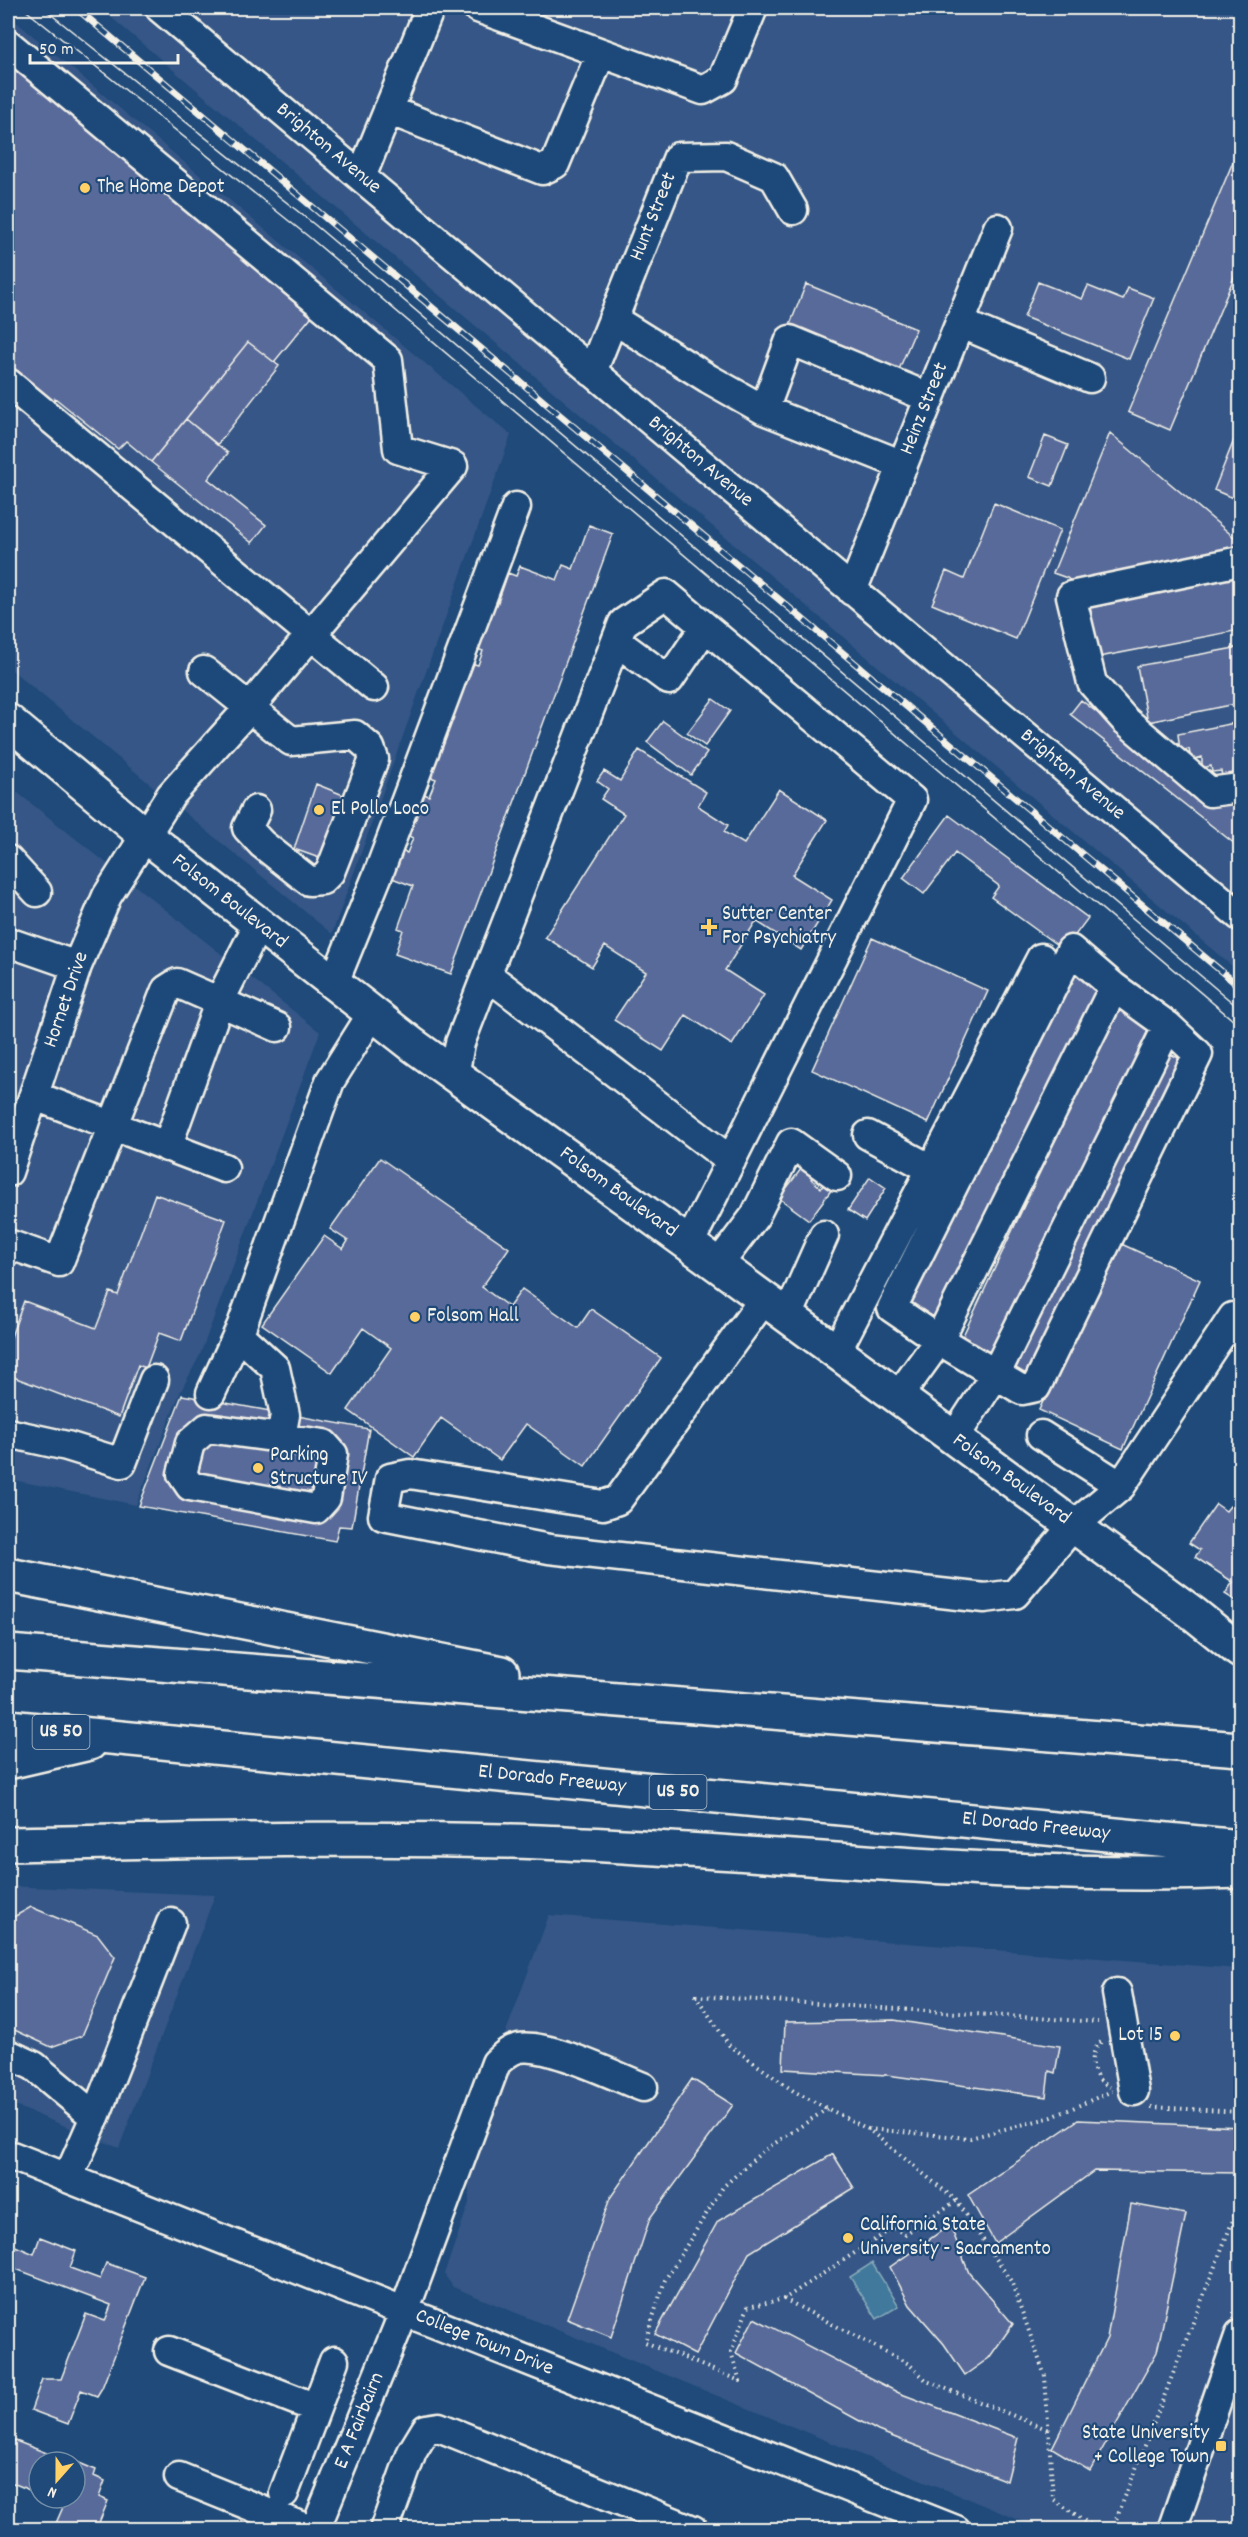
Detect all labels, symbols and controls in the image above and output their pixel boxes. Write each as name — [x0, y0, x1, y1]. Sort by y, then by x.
scale bar — [30, 27, 178, 65]
text: 50 m — [39, 38, 74, 63]
street label: Brighton Avenue — [269, 96, 387, 202]
street label: Hunt Street — [623, 168, 685, 266]
place label: The Home Depot — [97, 173, 225, 203]
marker: The Home Depot — [78, 181, 92, 195]
street label: Heinz Street — [893, 358, 957, 460]
street label: Brighton Avenue — [641, 409, 759, 515]
street label: Brighton Avenue — [1013, 722, 1131, 828]
place label: El Pollo Loco — [331, 795, 429, 825]
marker: El Pollo Loco — [312, 803, 326, 817]
street label: Folsom Boulevard — [165, 847, 293, 957]
place label: Sutter Center For Psychiatry — [722, 900, 836, 954]
marker: Sutter Center For Psychiatry — [700, 918, 718, 936]
street label: Hornet Drive — [37, 948, 97, 1052]
street label: Folsom Boulevard — [553, 1140, 683, 1246]
place label: Folsom Hall — [427, 1302, 519, 1332]
marker: Folsom Hall — [408, 1310, 422, 1324]
street label: Folsom Boulevard — [946, 1427, 1076, 1533]
place label: Parking Structure IV — [270, 1441, 368, 1495]
marker: Parking Structure IV — [251, 1461, 265, 1475]
road number: US 50 — [32, 1715, 90, 1749]
street label: El Dorado Freeway — [476, 1757, 628, 1803]
road number: US 50 — [650, 1775, 706, 1809]
street label: El Dorado Freeway — [960, 1804, 1112, 1850]
place label: Lot 15 — [1118, 2021, 1163, 2051]
marker: Lot 15 — [1168, 2029, 1182, 2043]
place label: California State University - Sacramento — [860, 2211, 1051, 2265]
marker: California State University - Sacramento — [841, 2231, 855, 2245]
street label: College Town Drive — [410, 2302, 558, 2384]
street label: E A Fairbairn — [327, 2368, 393, 2474]
place label: State University + College Town — [1082, 2419, 1209, 2473]
marker: State University + College Town — [1214, 2439, 1228, 2453]
north arrow — [27, 2450, 87, 2510]
text: N — [45, 2479, 60, 2504]

